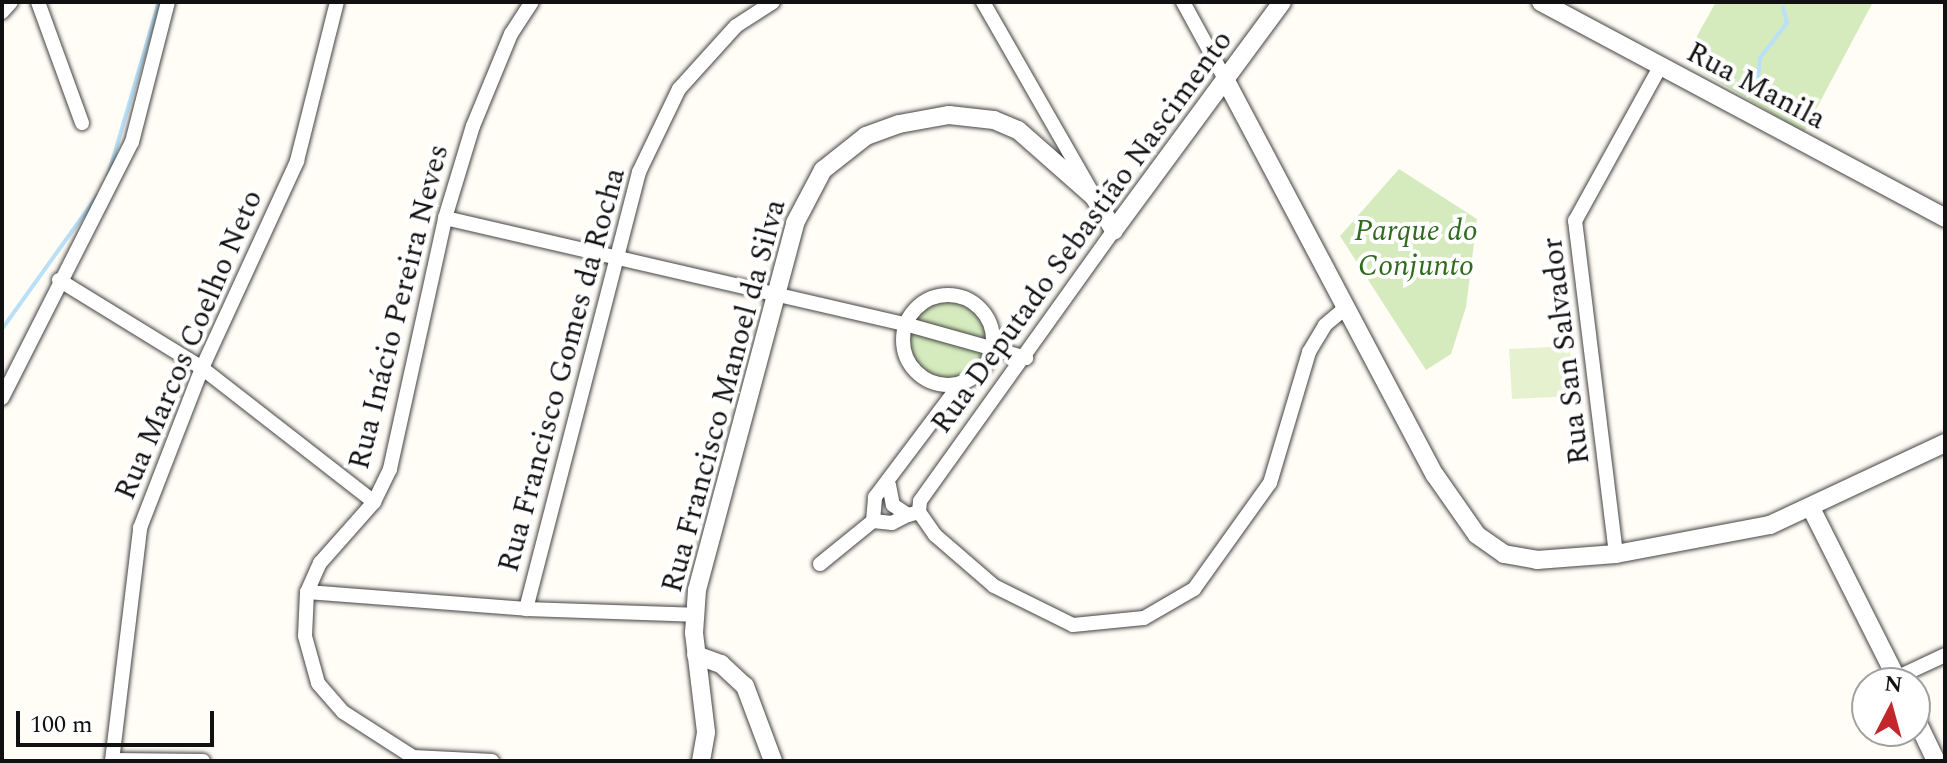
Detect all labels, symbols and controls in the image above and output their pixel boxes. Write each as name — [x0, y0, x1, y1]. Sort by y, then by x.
street label: Rua Deputado Sebastião Nascimento — [924, 23, 1240, 441]
street label: Rua Manila — [1680, 34, 1832, 138]
street label: Rua Inácio Pereira Neves — [341, 141, 457, 473]
street label: Rua Francisco Gomes da Rocha — [491, 164, 633, 576]
street label: Rua Marcos Coelho Neto — [107, 185, 271, 505]
street label: Rua Francisco Manoel da Silva — [654, 195, 794, 597]
park label: Parque do Conjunto — [1354, 213, 1478, 284]
street label: Rua San Salvador — [1534, 235, 1598, 467]
north arrow — [1851, 667, 1931, 747]
text: N — [1883, 667, 1904, 702]
scale bar — [20, 695, 218, 745]
text: 100 m — [30, 707, 93, 743]

